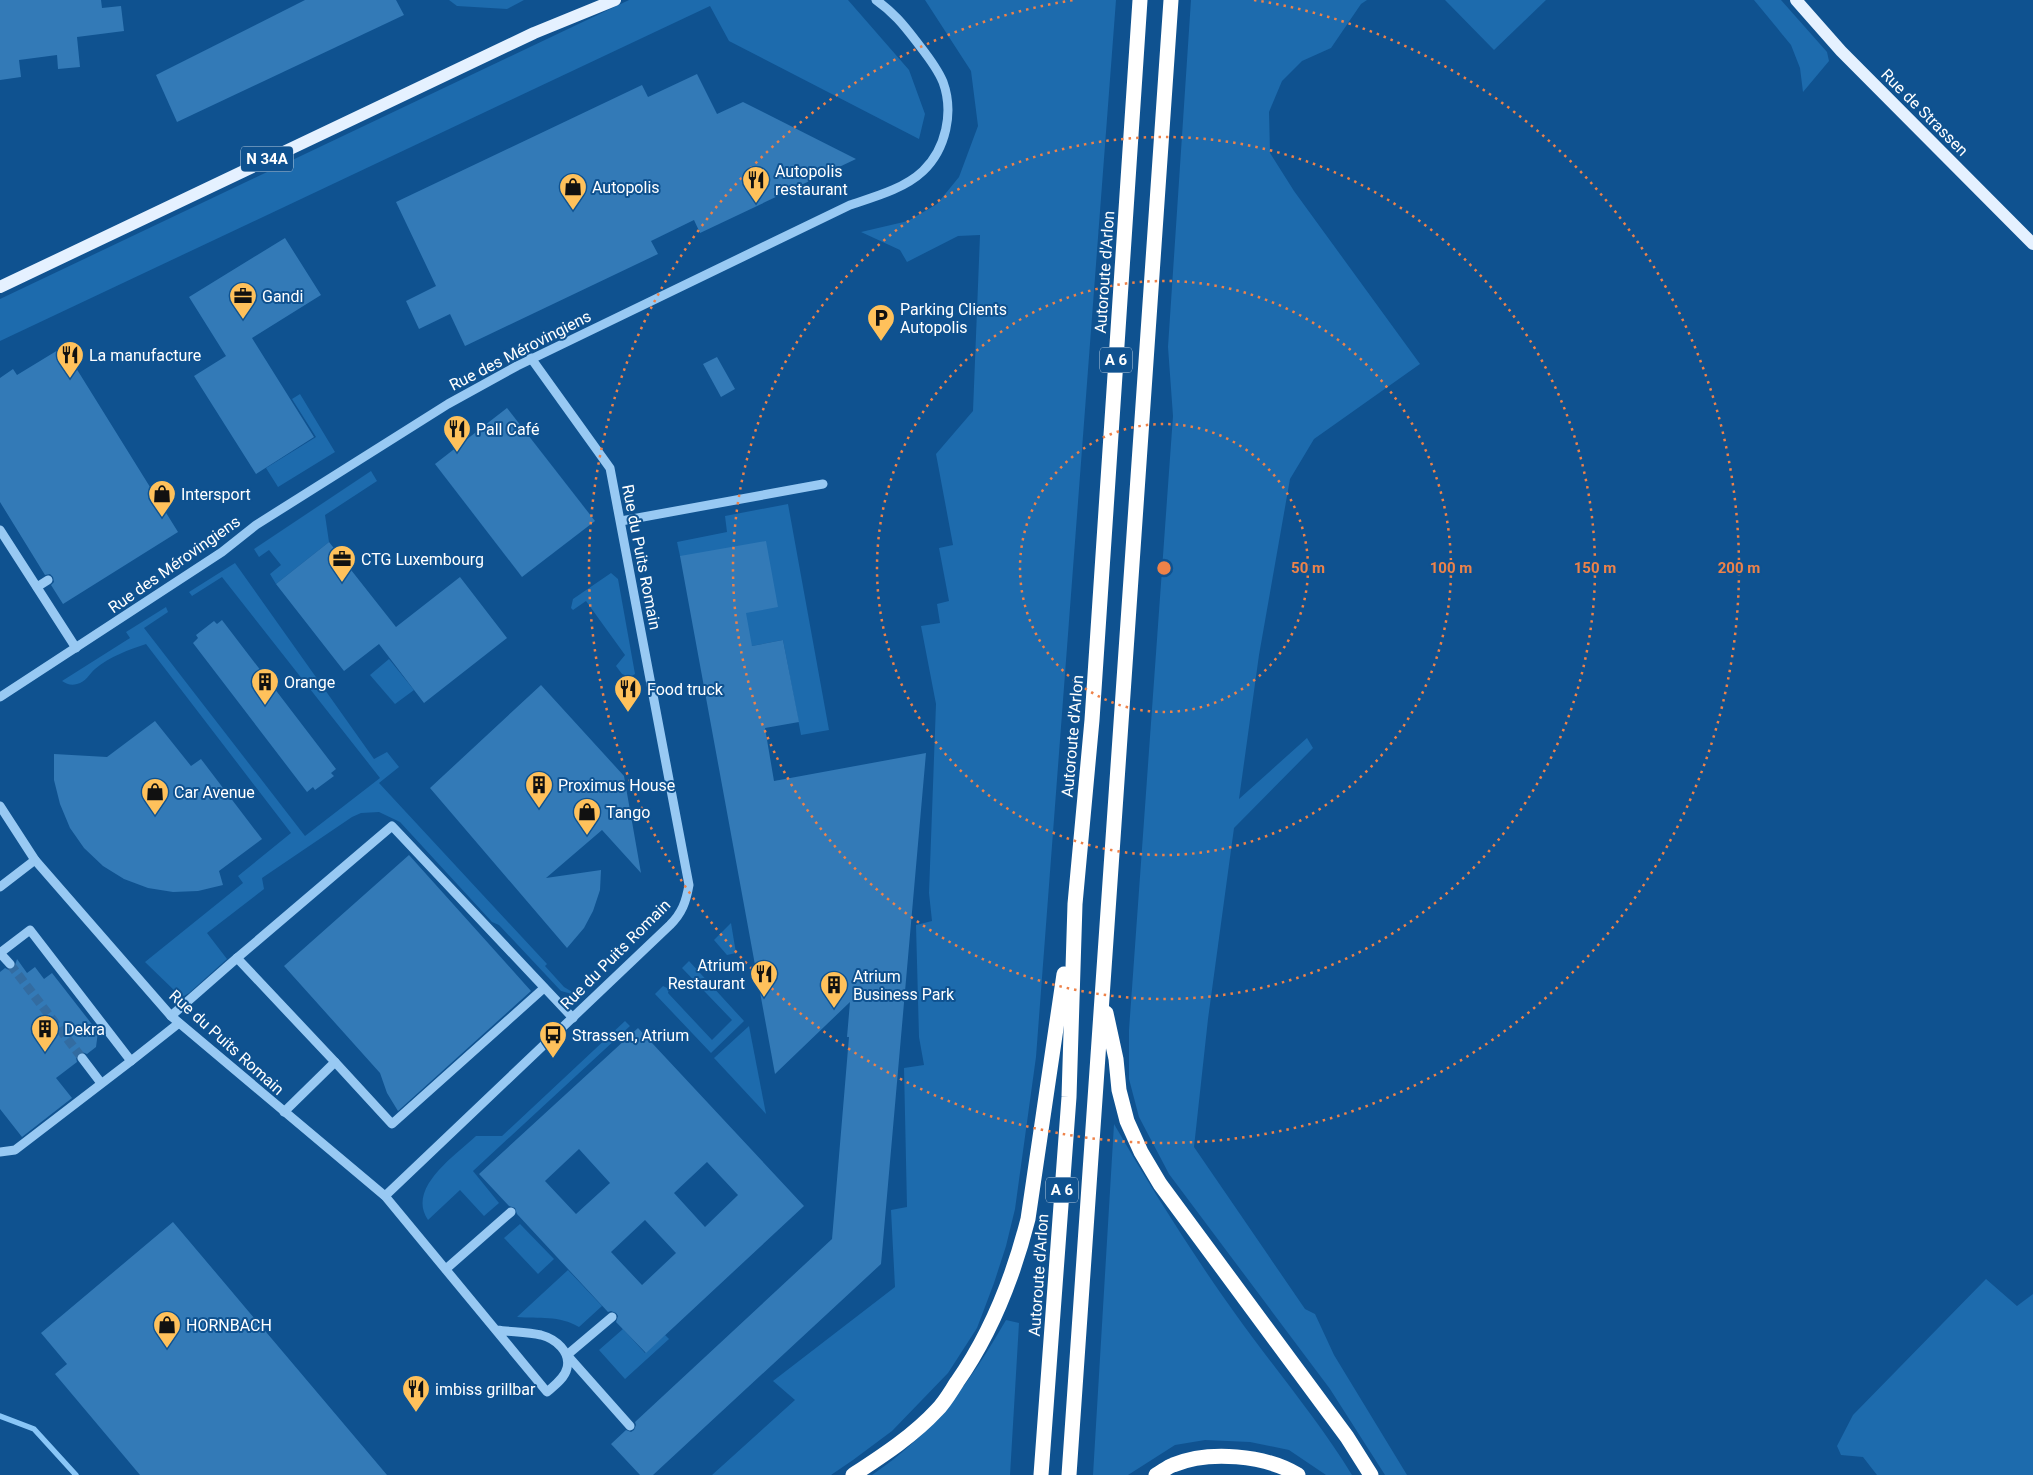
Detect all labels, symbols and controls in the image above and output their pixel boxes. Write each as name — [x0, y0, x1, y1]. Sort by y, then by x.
street label: Rue de Strassen — [1877, 65, 1972, 160]
road number: N 34A — [241, 146, 293, 172]
place label: Autopolis restaurant — [775, 162, 848, 199]
restaurant icon: Autopolis restaurant — [741, 165, 771, 204]
shop icon: Autopolis — [558, 172, 588, 211]
place label: Autopolis — [592, 178, 660, 197]
street label: Autoroute d'Arlon — [1091, 210, 1118, 334]
office icon: Gandi — [228, 281, 258, 320]
place label: Gandi — [262, 287, 303, 306]
place label: Parking Clients Autopolis — [900, 300, 1007, 337]
parking icon: Parking Clients Autopolis — [866, 303, 896, 342]
street label: Rue des Mérovingiens — [446, 306, 594, 394]
restaurant icon: La manufacture — [55, 340, 85, 379]
place label: La manufacture — [89, 346, 201, 365]
road number: A 6 — [1100, 348, 1132, 372]
restaurant icon: Pall Café — [442, 414, 472, 453]
place label: Pall Café — [476, 420, 539, 439]
shop icon: Intersport — [147, 479, 177, 518]
street label: Rue du Puits Romain — [618, 483, 665, 631]
place label: Intersport — [181, 485, 251, 504]
street label: Rue des Mérovingiens — [105, 512, 244, 617]
office icon: CTG Luxembourg — [327, 544, 357, 583]
place label: CTG Luxembourg — [361, 550, 484, 569]
centre of rings — [1155, 559, 1173, 577]
text: 50 m — [1291, 559, 1325, 577]
text: 100 m — [1430, 559, 1472, 577]
text: 150 m — [1574, 559, 1616, 577]
text: 200 m — [1718, 559, 1760, 577]
building icon: Orange — [250, 667, 280, 706]
place label: Orange — [284, 673, 335, 692]
restaurant icon: Food truck — [613, 674, 643, 713]
street label: Autoroute d'Arlon — [1058, 674, 1087, 798]
place label: Food truck — [647, 680, 724, 699]
building icon: Proximus House — [524, 770, 554, 809]
place label: Proximus House — [558, 776, 675, 795]
shop icon: Car Avenue — [140, 777, 170, 816]
place label: Car Avenue — [174, 783, 255, 802]
shop icon: Tango — [572, 797, 602, 836]
place label: Tango — [606, 803, 650, 822]
street label: Rue du Puits Romain — [556, 895, 674, 1013]
place label: Atrium Restaurant — [668, 956, 745, 993]
restaurant icon: Atrium Restaurant — [749, 959, 779, 998]
place label: Atrium Business Park — [853, 967, 955, 1004]
building icon: Atrium Business Park — [819, 970, 849, 1009]
street label: Rue du Puits Romain — [165, 986, 288, 1099]
building icon: Dekra — [30, 1014, 60, 1053]
place label: Dekra — [64, 1020, 105, 1039]
bus stop icon: Strassen, Atrium — [538, 1020, 568, 1059]
place label: Strassen, Atrium — [572, 1026, 689, 1045]
road number: A 6 — [1046, 1178, 1078, 1202]
street label: Autoroute d'Arlon — [1025, 1213, 1052, 1337]
shop icon: HORNBACH — [152, 1310, 182, 1349]
place label: HORNBACH — [186, 1316, 272, 1335]
restaurant icon: imbiss grillbar — [401, 1374, 431, 1413]
place label: imbiss grillbar — [435, 1380, 536, 1399]

